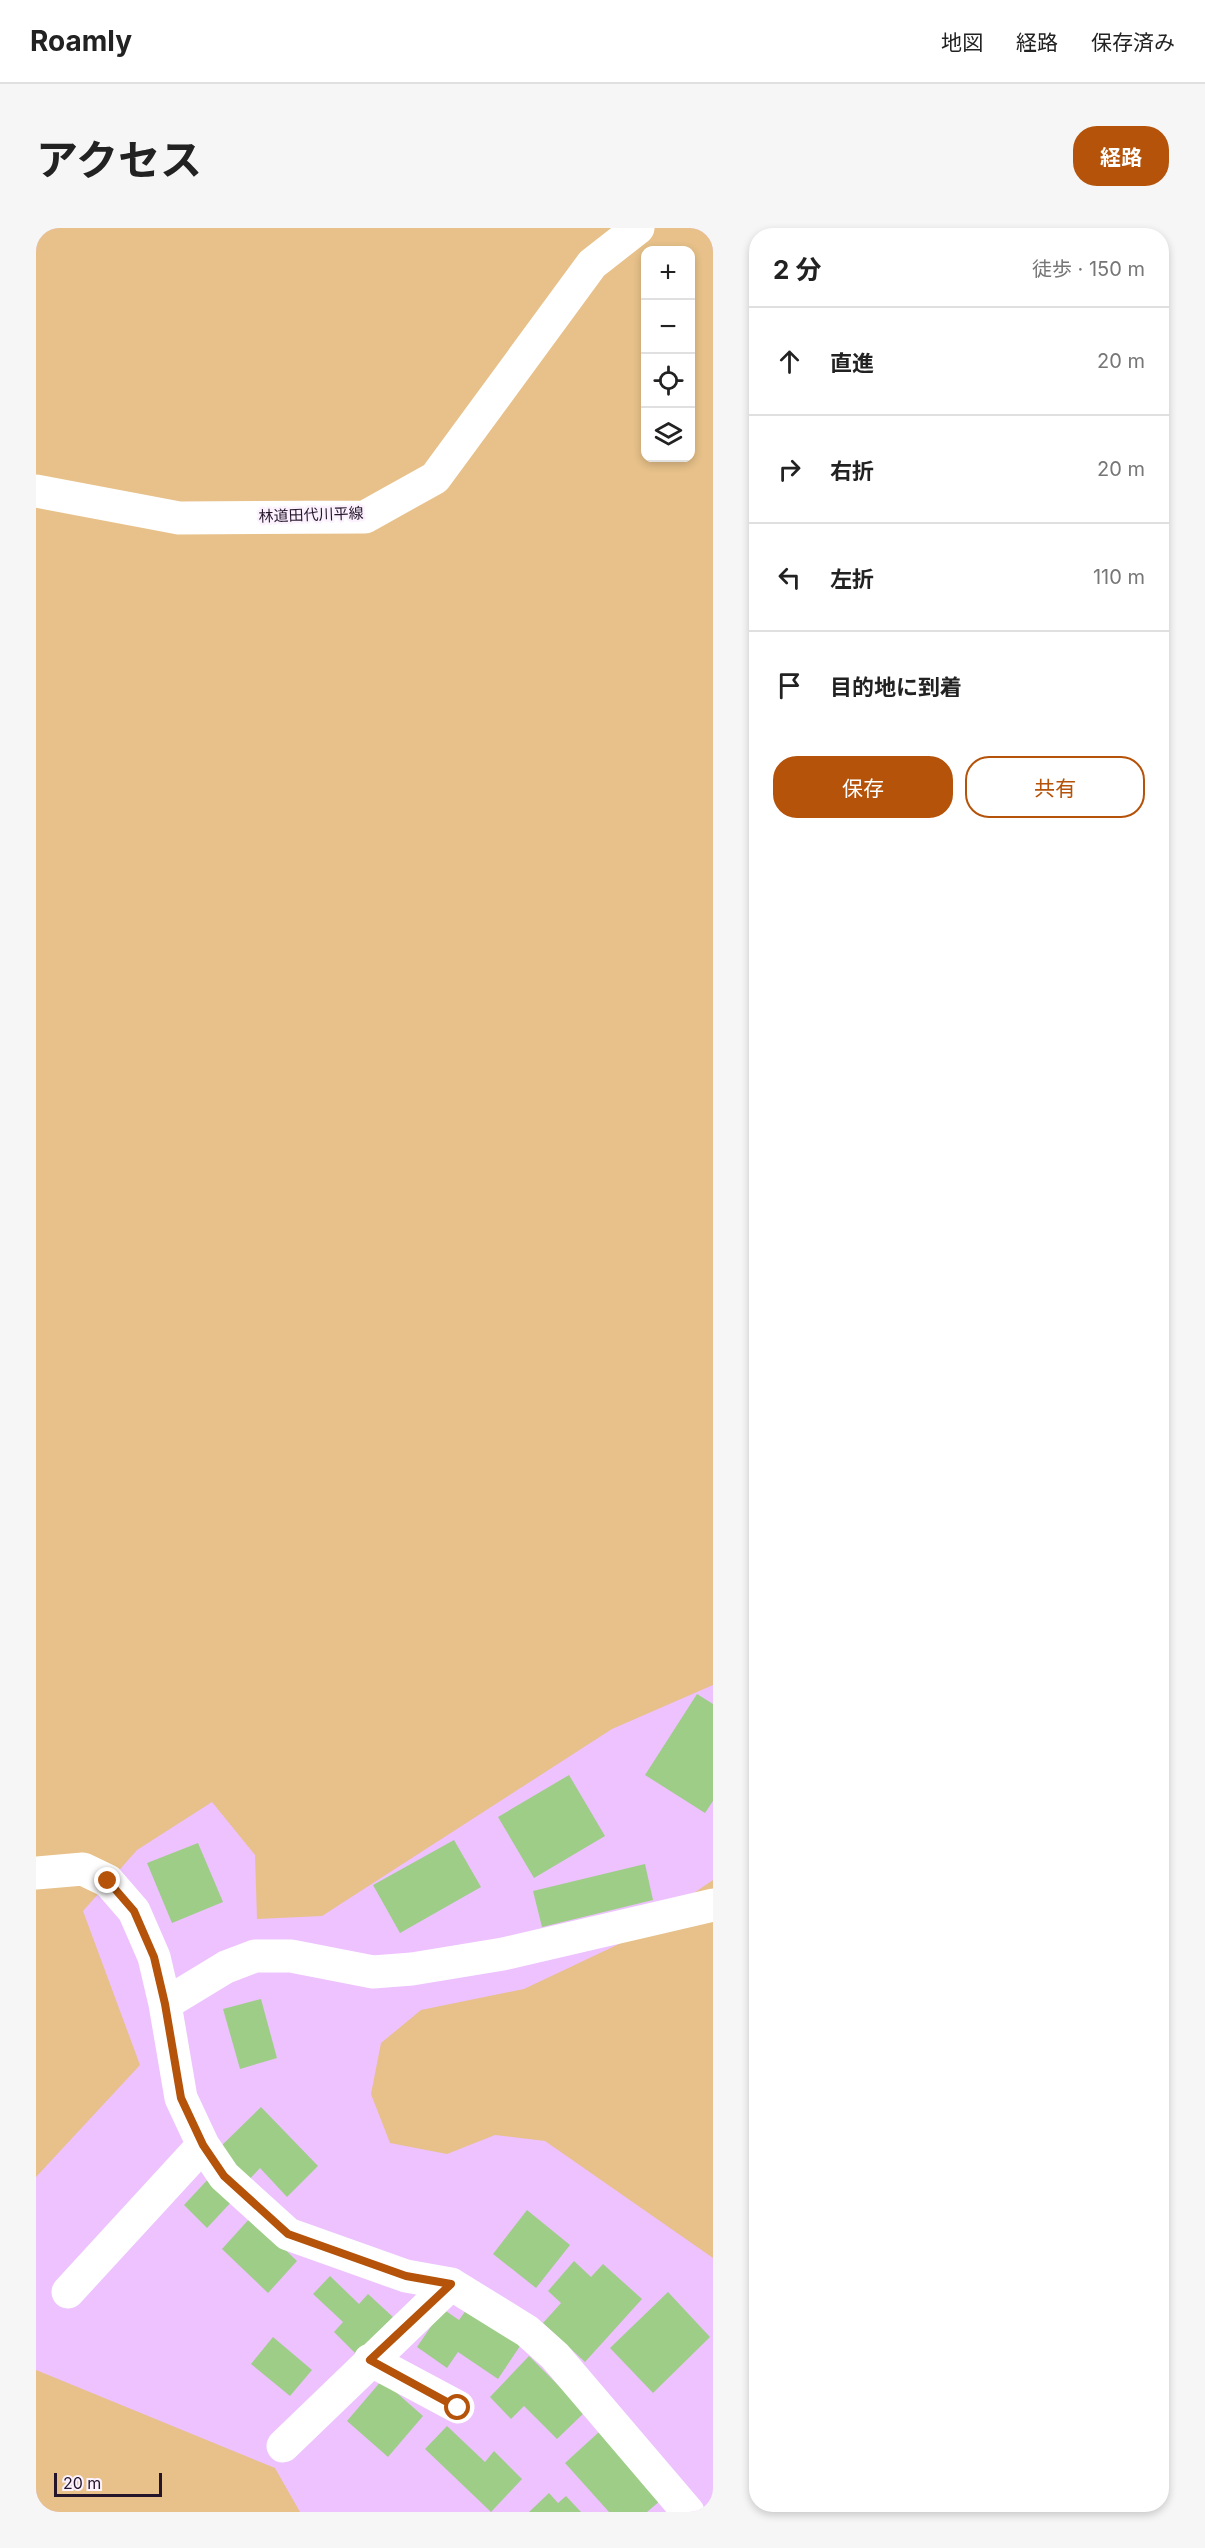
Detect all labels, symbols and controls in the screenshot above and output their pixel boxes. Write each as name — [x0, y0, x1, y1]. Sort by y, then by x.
text: Roamly — [30, 24, 132, 58]
text: 地図 — [941, 30, 983, 55]
text: 経路 — [1016, 30, 1058, 55]
text: 保存済み — [1091, 30, 1175, 55]
button: 経路 — [1073, 126, 1169, 186]
text: アクセス — [36, 134, 202, 185]
map controls — [641, 246, 695, 462]
button: + — [641, 246, 695, 300]
text: 2 分 — [773, 254, 822, 285]
text: 徒歩 · 150 m — [1032, 257, 1145, 281]
button: − — [641, 300, 695, 354]
icon: ahead — [773, 345, 806, 378]
text: 20 m — [1097, 349, 1145, 373]
text: 直進 — [830, 350, 874, 376]
button: locate — [641, 354, 695, 408]
button: layers — [641, 408, 695, 462]
icon: right — [773, 453, 806, 486]
text: 20 m — [1097, 457, 1145, 481]
text: 右折 — [830, 458, 874, 484]
street label: 林道田代川平線 — [258, 503, 364, 526]
icon: left — [773, 561, 806, 594]
text: 110 m — [1093, 565, 1145, 589]
text: 左折 — [830, 566, 874, 592]
icon: arrive — [773, 669, 806, 702]
text: 目的地に到着 — [830, 674, 962, 700]
button: 保存 — [773, 756, 953, 818]
button: 共有 — [965, 756, 1145, 818]
route end — [94, 1867, 120, 1893]
route start — [444, 2394, 470, 2420]
scale bar — [54, 2470, 162, 2498]
text: 20 m — [63, 2473, 101, 2493]

